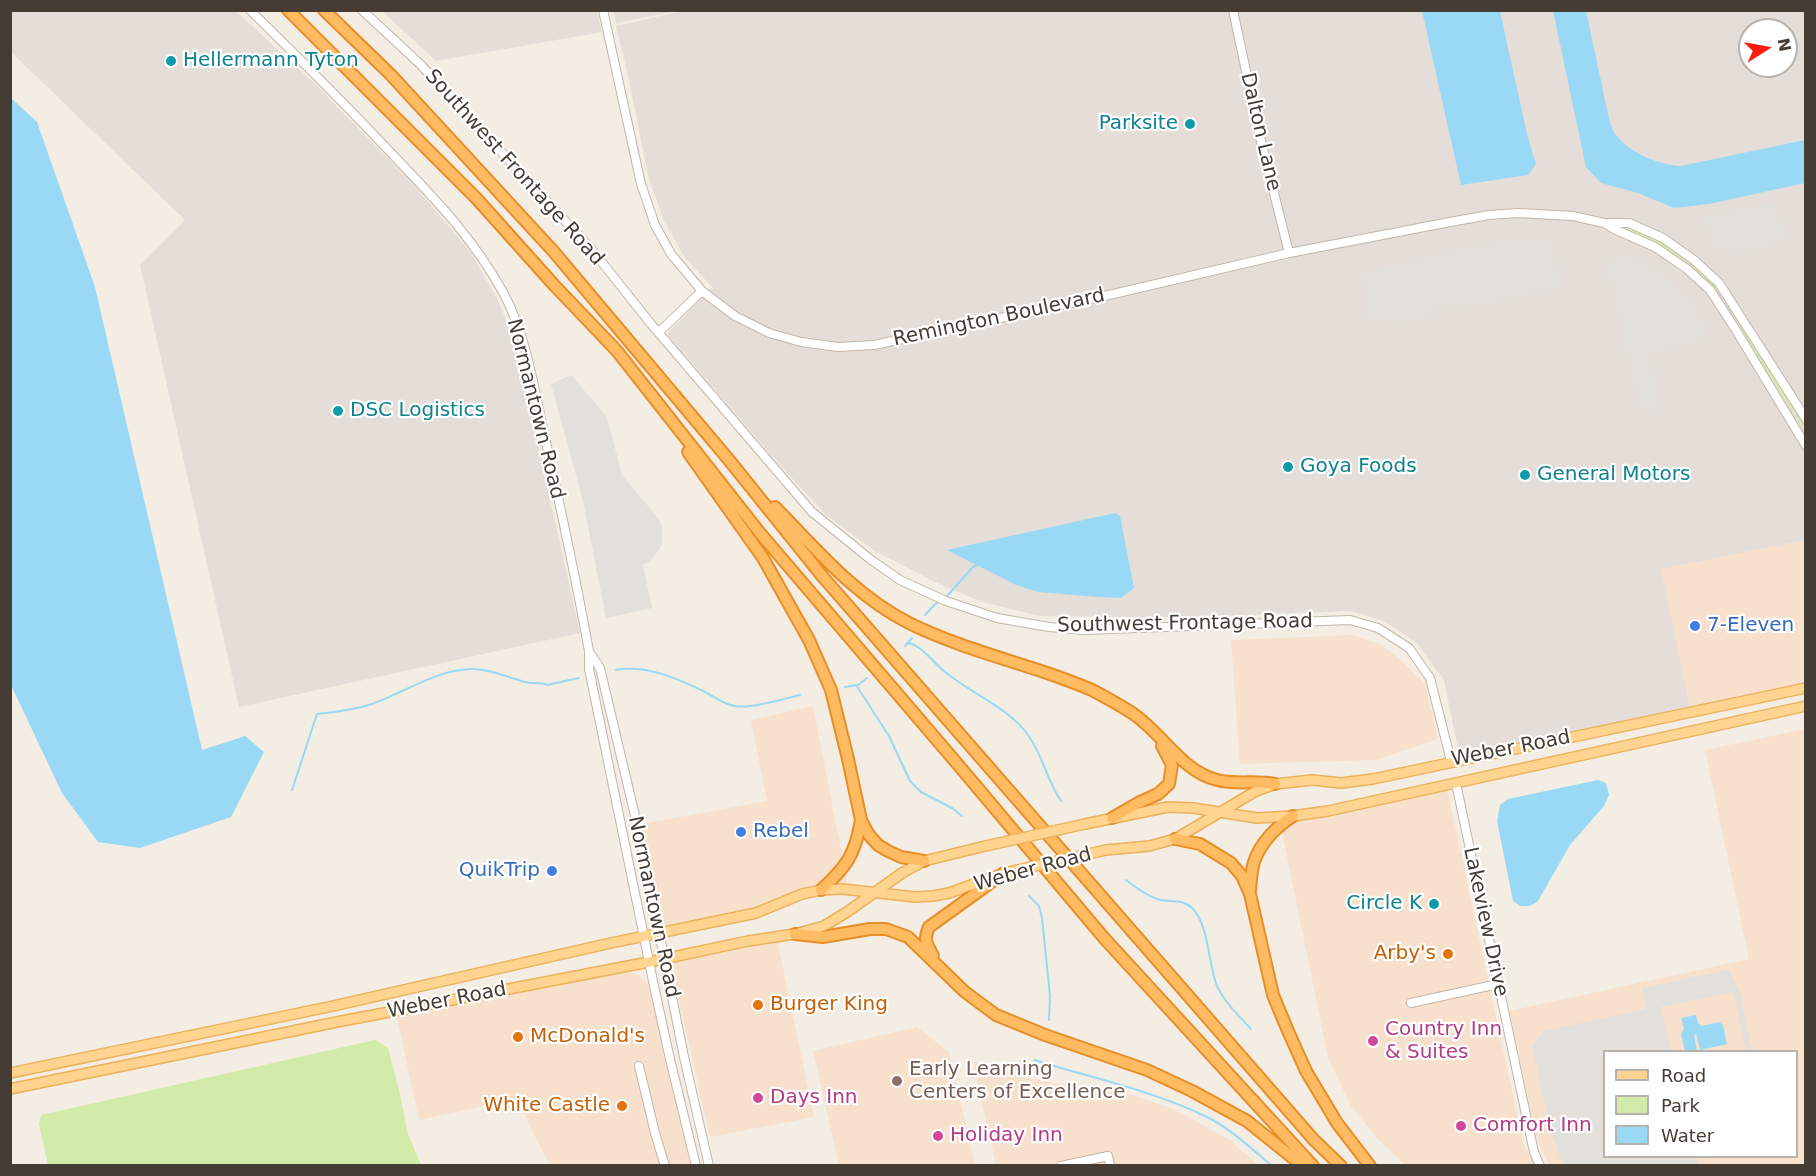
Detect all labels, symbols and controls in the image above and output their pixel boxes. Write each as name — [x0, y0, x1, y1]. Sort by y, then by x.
north arrow — [1738, 18, 1798, 78]
text: N — [1774, 36, 1795, 53]
place label: Hellermann Tyton — [183, 49, 359, 73]
marker: Hellermann Tyton — [164, 54, 178, 68]
street label: Southwest Frontage Road — [420, 65, 608, 271]
street label: Dalton Lane — [1235, 70, 1285, 194]
place label: Parksite — [1099, 112, 1178, 136]
marker: Parksite — [1183, 117, 1197, 131]
street label: Remington Boulevard — [891, 284, 1107, 352]
street label: Normantown Road — [501, 316, 569, 502]
place label: DSC Logistics — [350, 399, 485, 423]
marker: DSC Logistics — [331, 404, 345, 418]
place label: Goya Foods — [1300, 455, 1417, 479]
marker: Goya Foods — [1281, 460, 1295, 474]
place label: General Motors — [1537, 463, 1690, 487]
marker: General Motors — [1518, 468, 1532, 482]
street label: Southwest Frontage Road — [1057, 610, 1313, 638]
place label: 7-Eleven — [1707, 614, 1794, 638]
marker: 7-Eleven — [1688, 619, 1702, 633]
street label: Weber Road — [1449, 726, 1573, 772]
street label: Normantown Road — [622, 814, 684, 1000]
place label: Rebel — [753, 820, 809, 844]
marker: Rebel — [734, 825, 748, 839]
street label: Weber Road — [972, 843, 1094, 897]
street label: Lakeview Drive — [1457, 845, 1513, 999]
place label: QuikTrip — [459, 859, 540, 883]
marker: QuikTrip — [545, 864, 559, 878]
place label: Circle K — [1346, 892, 1422, 916]
marker: Circle K — [1427, 897, 1441, 911]
place label: Arby's — [1374, 942, 1436, 966]
marker: Arby's — [1441, 947, 1455, 961]
street label: Weber Road — [385, 978, 509, 1024]
place label: Burger King — [770, 993, 888, 1017]
marker: Burger King — [751, 998, 765, 1012]
place label: Country Inn & Suites — [1385, 1018, 1502, 1065]
place label: McDonald's — [530, 1025, 645, 1049]
marker: McDonald's — [511, 1030, 525, 1044]
marker: Country Inn & Suites — [1366, 1034, 1380, 1048]
legend — [1603, 1050, 1798, 1158]
place label: Early Learning Centers of Excellence — [909, 1058, 1126, 1105]
text: Road — [1661, 1065, 1706, 1086]
marker: Early Learning Centers of Excellence — [890, 1074, 904, 1088]
place label: Days Inn — [770, 1086, 858, 1110]
marker: Days Inn — [751, 1091, 765, 1105]
place label: White Castle — [483, 1094, 610, 1118]
text: Park — [1661, 1095, 1700, 1116]
marker: White Castle — [615, 1099, 629, 1113]
place label: Comfort Inn — [1473, 1114, 1592, 1138]
marker: Comfort Inn — [1454, 1119, 1468, 1133]
place label: Holiday Inn — [950, 1124, 1063, 1148]
text: Water — [1661, 1125, 1714, 1146]
marker: Holiday Inn — [931, 1129, 945, 1143]

